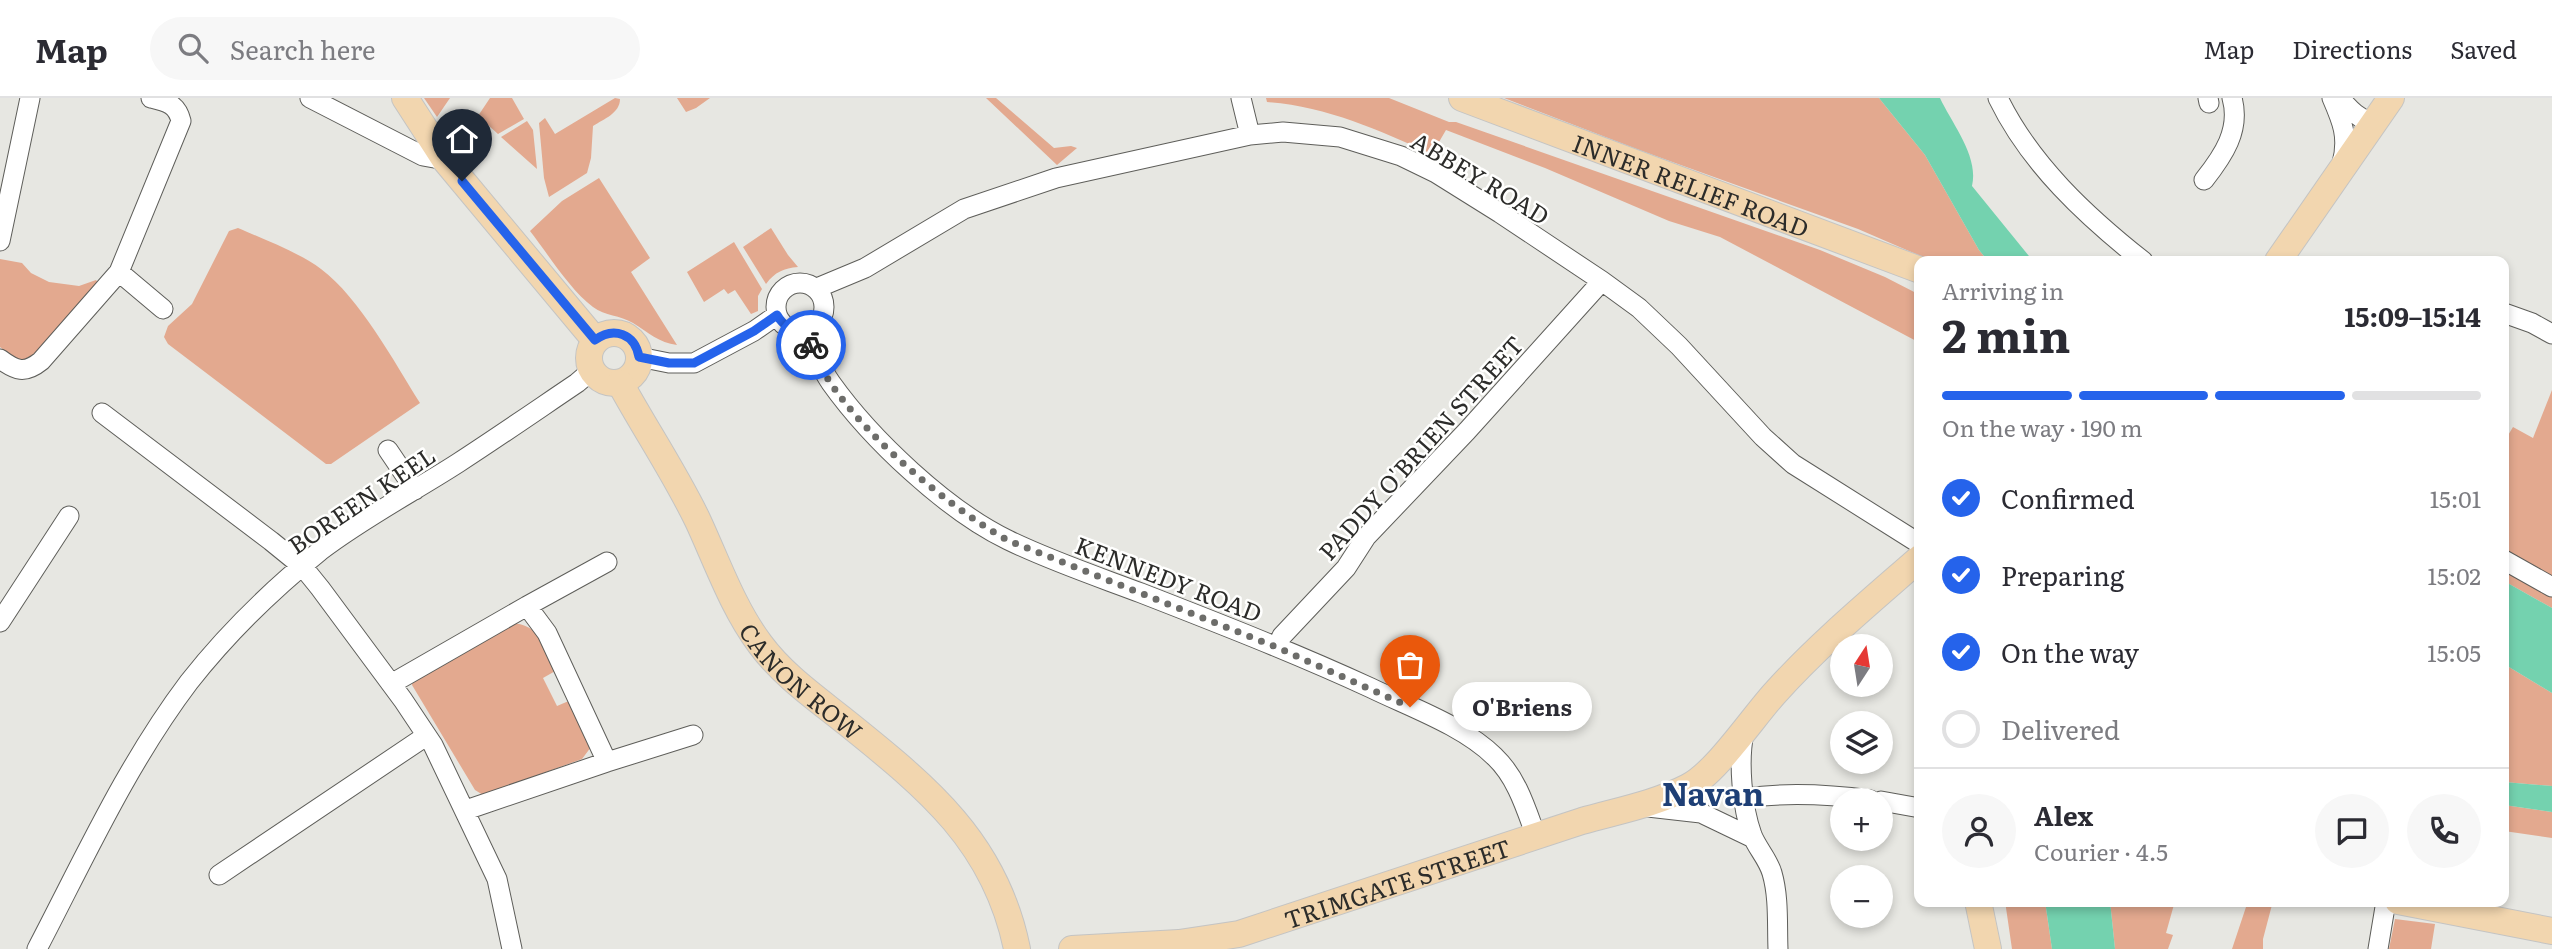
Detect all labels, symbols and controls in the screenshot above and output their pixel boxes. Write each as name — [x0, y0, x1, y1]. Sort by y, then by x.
search box — [150, 17, 640, 80]
text: Map — [35, 24, 108, 73]
icon: search — [174, 29, 212, 67]
text: Search here — [230, 29, 376, 68]
text: Map — [2203, 31, 2254, 66]
text: Directions — [2292, 31, 2412, 66]
text: Saved — [2450, 31, 2517, 66]
pin — [432, 109, 492, 181]
icon: home — [443, 120, 481, 158]
street label: ABBEY ROAD — [1405, 122, 1557, 232]
street label: INNER RELIEF ROAD — [1568, 124, 1814, 244]
text: Arriving in — [1942, 273, 2064, 307]
text: 15:09–15:14 — [2345, 296, 2481, 335]
text: 2 min — [1942, 299, 2071, 367]
courier — [776, 310, 846, 380]
icon: bike — [792, 326, 830, 364]
street label: PADDY O'BRIEN STREET — [1310, 327, 1530, 567]
text: On the way · 190 m — [1942, 410, 2143, 444]
street label: BOREEN KEEL — [280, 437, 442, 561]
text: Confirmed — [2001, 478, 2135, 517]
icon: check — [1942, 479, 1980, 517]
text: 15:01 — [2430, 481, 2481, 515]
street label: KENNEDY ROAD — [1071, 526, 1267, 630]
text: Preparing — [2001, 555, 2124, 594]
icon: check — [1942, 556, 1980, 594]
text: 15:02 — [2428, 558, 2481, 592]
street label: CANON ROW — [732, 615, 871, 747]
text: On the way — [2001, 632, 2139, 671]
icon: check — [1942, 633, 1980, 671]
north arrow — [1830, 634, 1894, 696]
map controls — [1830, 634, 1893, 928]
pin — [1380, 635, 1440, 707]
text: 15:05 — [2427, 635, 2481, 669]
icon: bag — [1391, 646, 1429, 684]
callout: O'Briens — [1452, 682, 1592, 732]
text: O'Briens — [1472, 689, 1572, 723]
text: Delivered — [2001, 709, 2120, 748]
button: layers — [1830, 711, 1893, 774]
district label: Navan — [1662, 768, 1764, 816]
button: + — [1830, 788, 1893, 851]
button: person — [1942, 794, 2016, 868]
button: chat — [2315, 794, 2389, 868]
button: phone — [2407, 794, 2481, 868]
text: Alex — [2034, 795, 2093, 834]
street label: TRIMGATE STREET — [1279, 828, 1515, 936]
text: Courier · 4.5 — [2034, 834, 2168, 868]
button: − — [1830, 865, 1893, 928]

